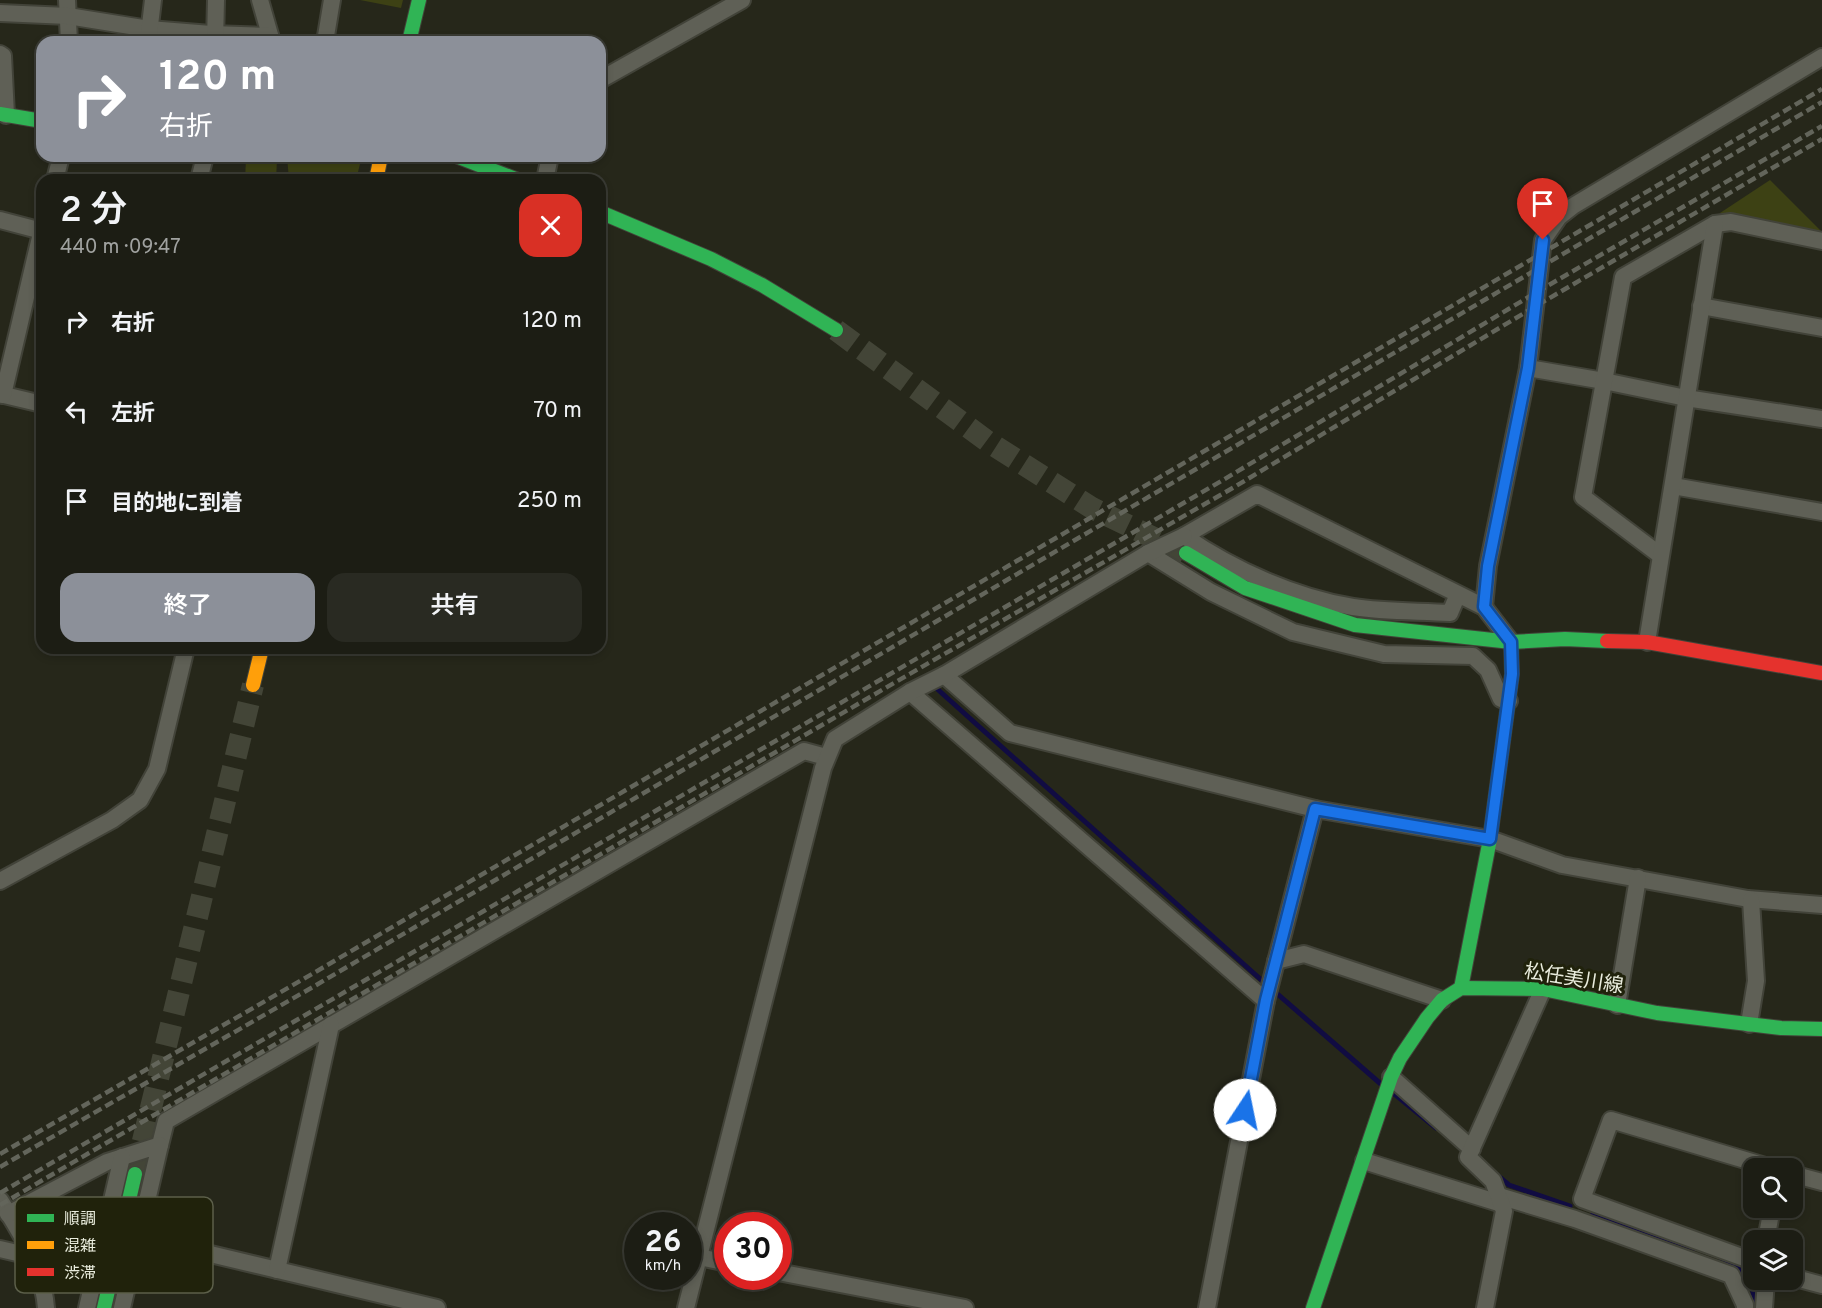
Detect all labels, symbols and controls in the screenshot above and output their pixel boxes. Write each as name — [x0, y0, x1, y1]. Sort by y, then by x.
text: 120 m — [159, 52, 276, 105]
icon: right — [60, 60, 138, 138]
text: 右折 — [159, 111, 213, 145]
pin — [1517, 178, 1568, 240]
icon: arrive — [1526, 187, 1559, 220]
text: 2 分 — [60, 189, 127, 235]
button: close — [519, 194, 582, 257]
text: 440 m · 09:47 — [60, 235, 181, 261]
icon: right — [60, 305, 93, 338]
text: 120 m — [522, 308, 582, 335]
text: 右折 — [111, 311, 155, 338]
icon: left — [60, 395, 93, 428]
text: 70 m — [533, 398, 582, 425]
text: 左折 — [111, 401, 155, 428]
icon: arrive — [60, 485, 93, 518]
text: 250 m — [517, 488, 582, 515]
text: 目的地に到着 — [111, 491, 243, 518]
button: 終了 — [60, 573, 315, 642]
button: 共有 — [327, 573, 582, 642]
street label: 松任美川線 — [1522, 959, 1625, 1001]
position arrow — [1213, 1078, 1277, 1142]
map controls — [1743, 1158, 1803, 1290]
button: search — [1743, 1158, 1803, 1218]
legend — [15, 1197, 213, 1293]
text: 順調 — [64, 1210, 96, 1230]
speed limit sign: 30 — [714, 1212, 792, 1290]
text: 26 — [645, 1225, 681, 1262]
button: layers — [1743, 1230, 1803, 1290]
text: 混雑 — [64, 1237, 96, 1257]
text: km/h — [645, 1257, 681, 1276]
text: 渋滞 — [64, 1264, 96, 1284]

